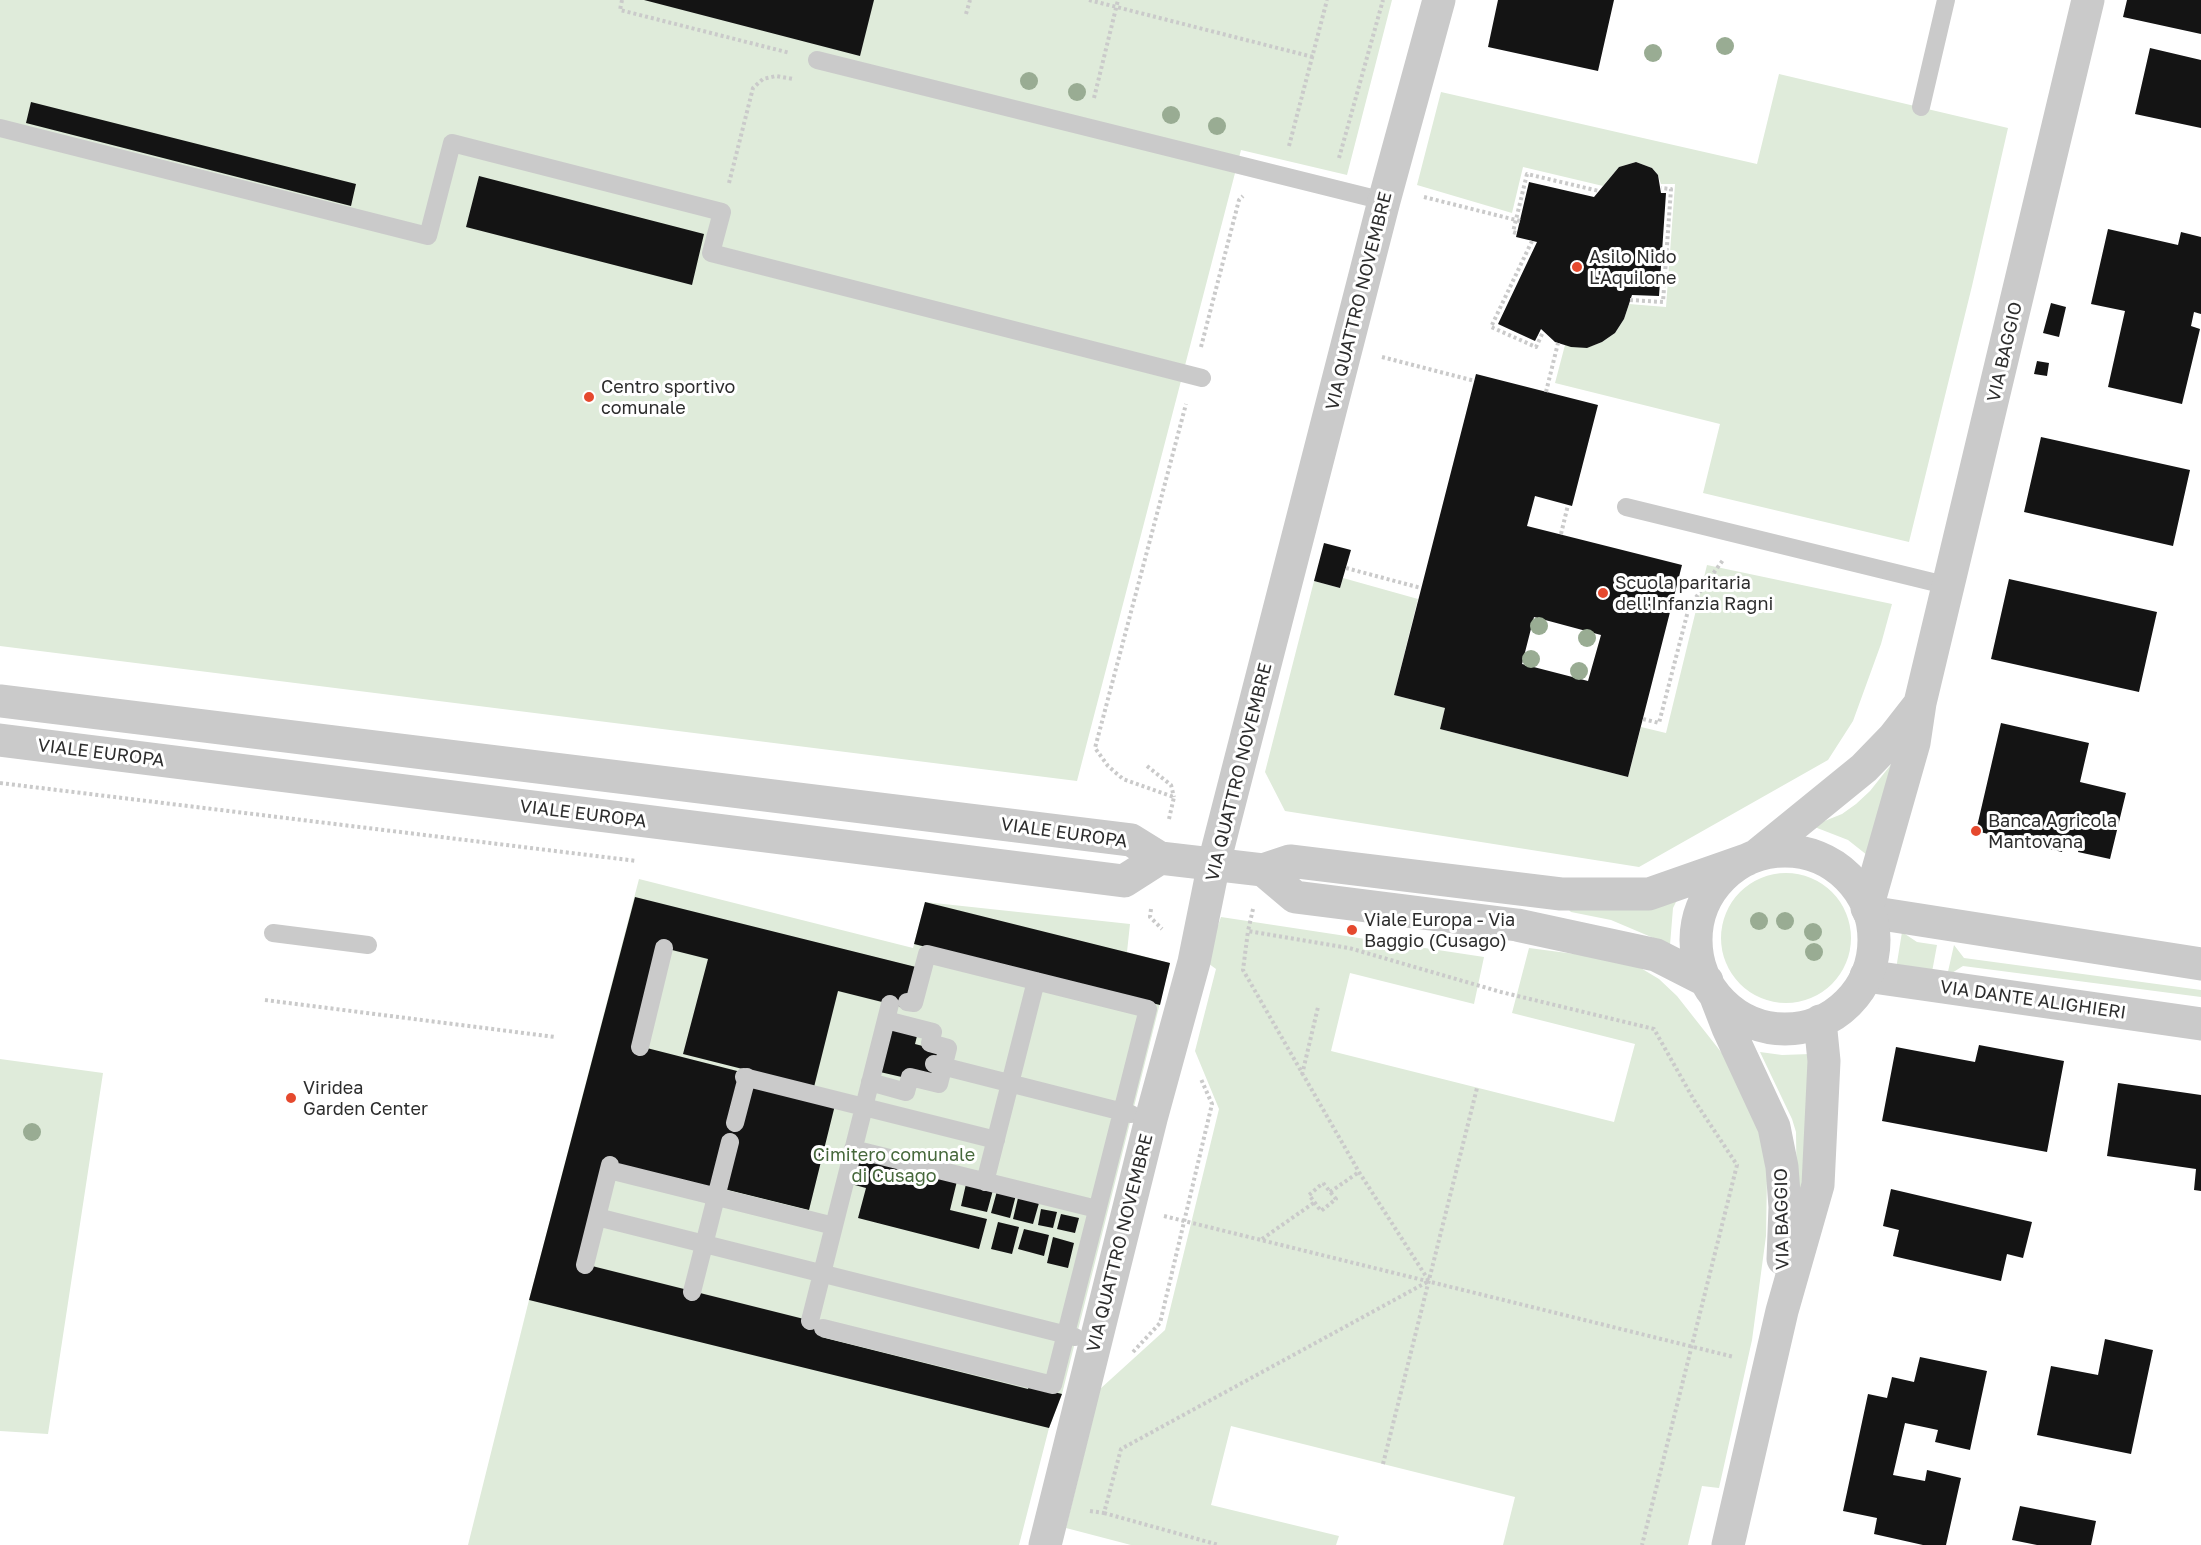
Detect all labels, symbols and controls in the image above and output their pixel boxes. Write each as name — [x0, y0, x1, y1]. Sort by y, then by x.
street label: VIA QUATTRO NOVEMBRE — [1321, 190, 1397, 412]
place label: Asilo Nido L'Aquilone — [1589, 246, 1677, 288]
marker: Asilo Nido L'Aquilone — [1570, 260, 1584, 274]
street label: VIA BAGGIO — [1983, 300, 2027, 404]
place label: Centro sportivo comunale — [601, 376, 735, 418]
marker: Centro sportivo comunale — [582, 390, 596, 404]
place label: Scuola paritaria dell'Infanzia Ragni — [1615, 572, 1773, 614]
marker: Scuola paritaria dell'Infanzia Ragni — [1596, 586, 1610, 600]
street label: VIA QUATTRO NOVEMBRE — [1201, 661, 1277, 883]
street label: VIALE EUROPA — [36, 735, 166, 771]
street label: VIALE EUROPA — [518, 796, 648, 832]
place label: Banca Agricola Mantovana — [1988, 810, 2117, 852]
street label: VIALE EUROPA — [999, 813, 1129, 853]
marker: Banca Agricola Mantovana — [1969, 824, 1983, 838]
place label: Viale Europa - Via Baggio (Cusago) — [1364, 909, 1515, 952]
marker: Viale Europa - Via Baggio (Cusago) — [1345, 923, 1359, 937]
street label: VIA DANTE ALIGHIERI — [1939, 976, 2127, 1024]
place label: Viridea Garden Center — [303, 1077, 428, 1120]
marker: Viridea Garden Center — [284, 1091, 298, 1105]
street label: VIA QUATTRO NOVEMBRE — [1082, 1132, 1158, 1354]
park label: Cimitero comunale di Cusago — [813, 1144, 975, 1186]
street label: VIA BAGGIO — [1770, 1168, 1794, 1270]

